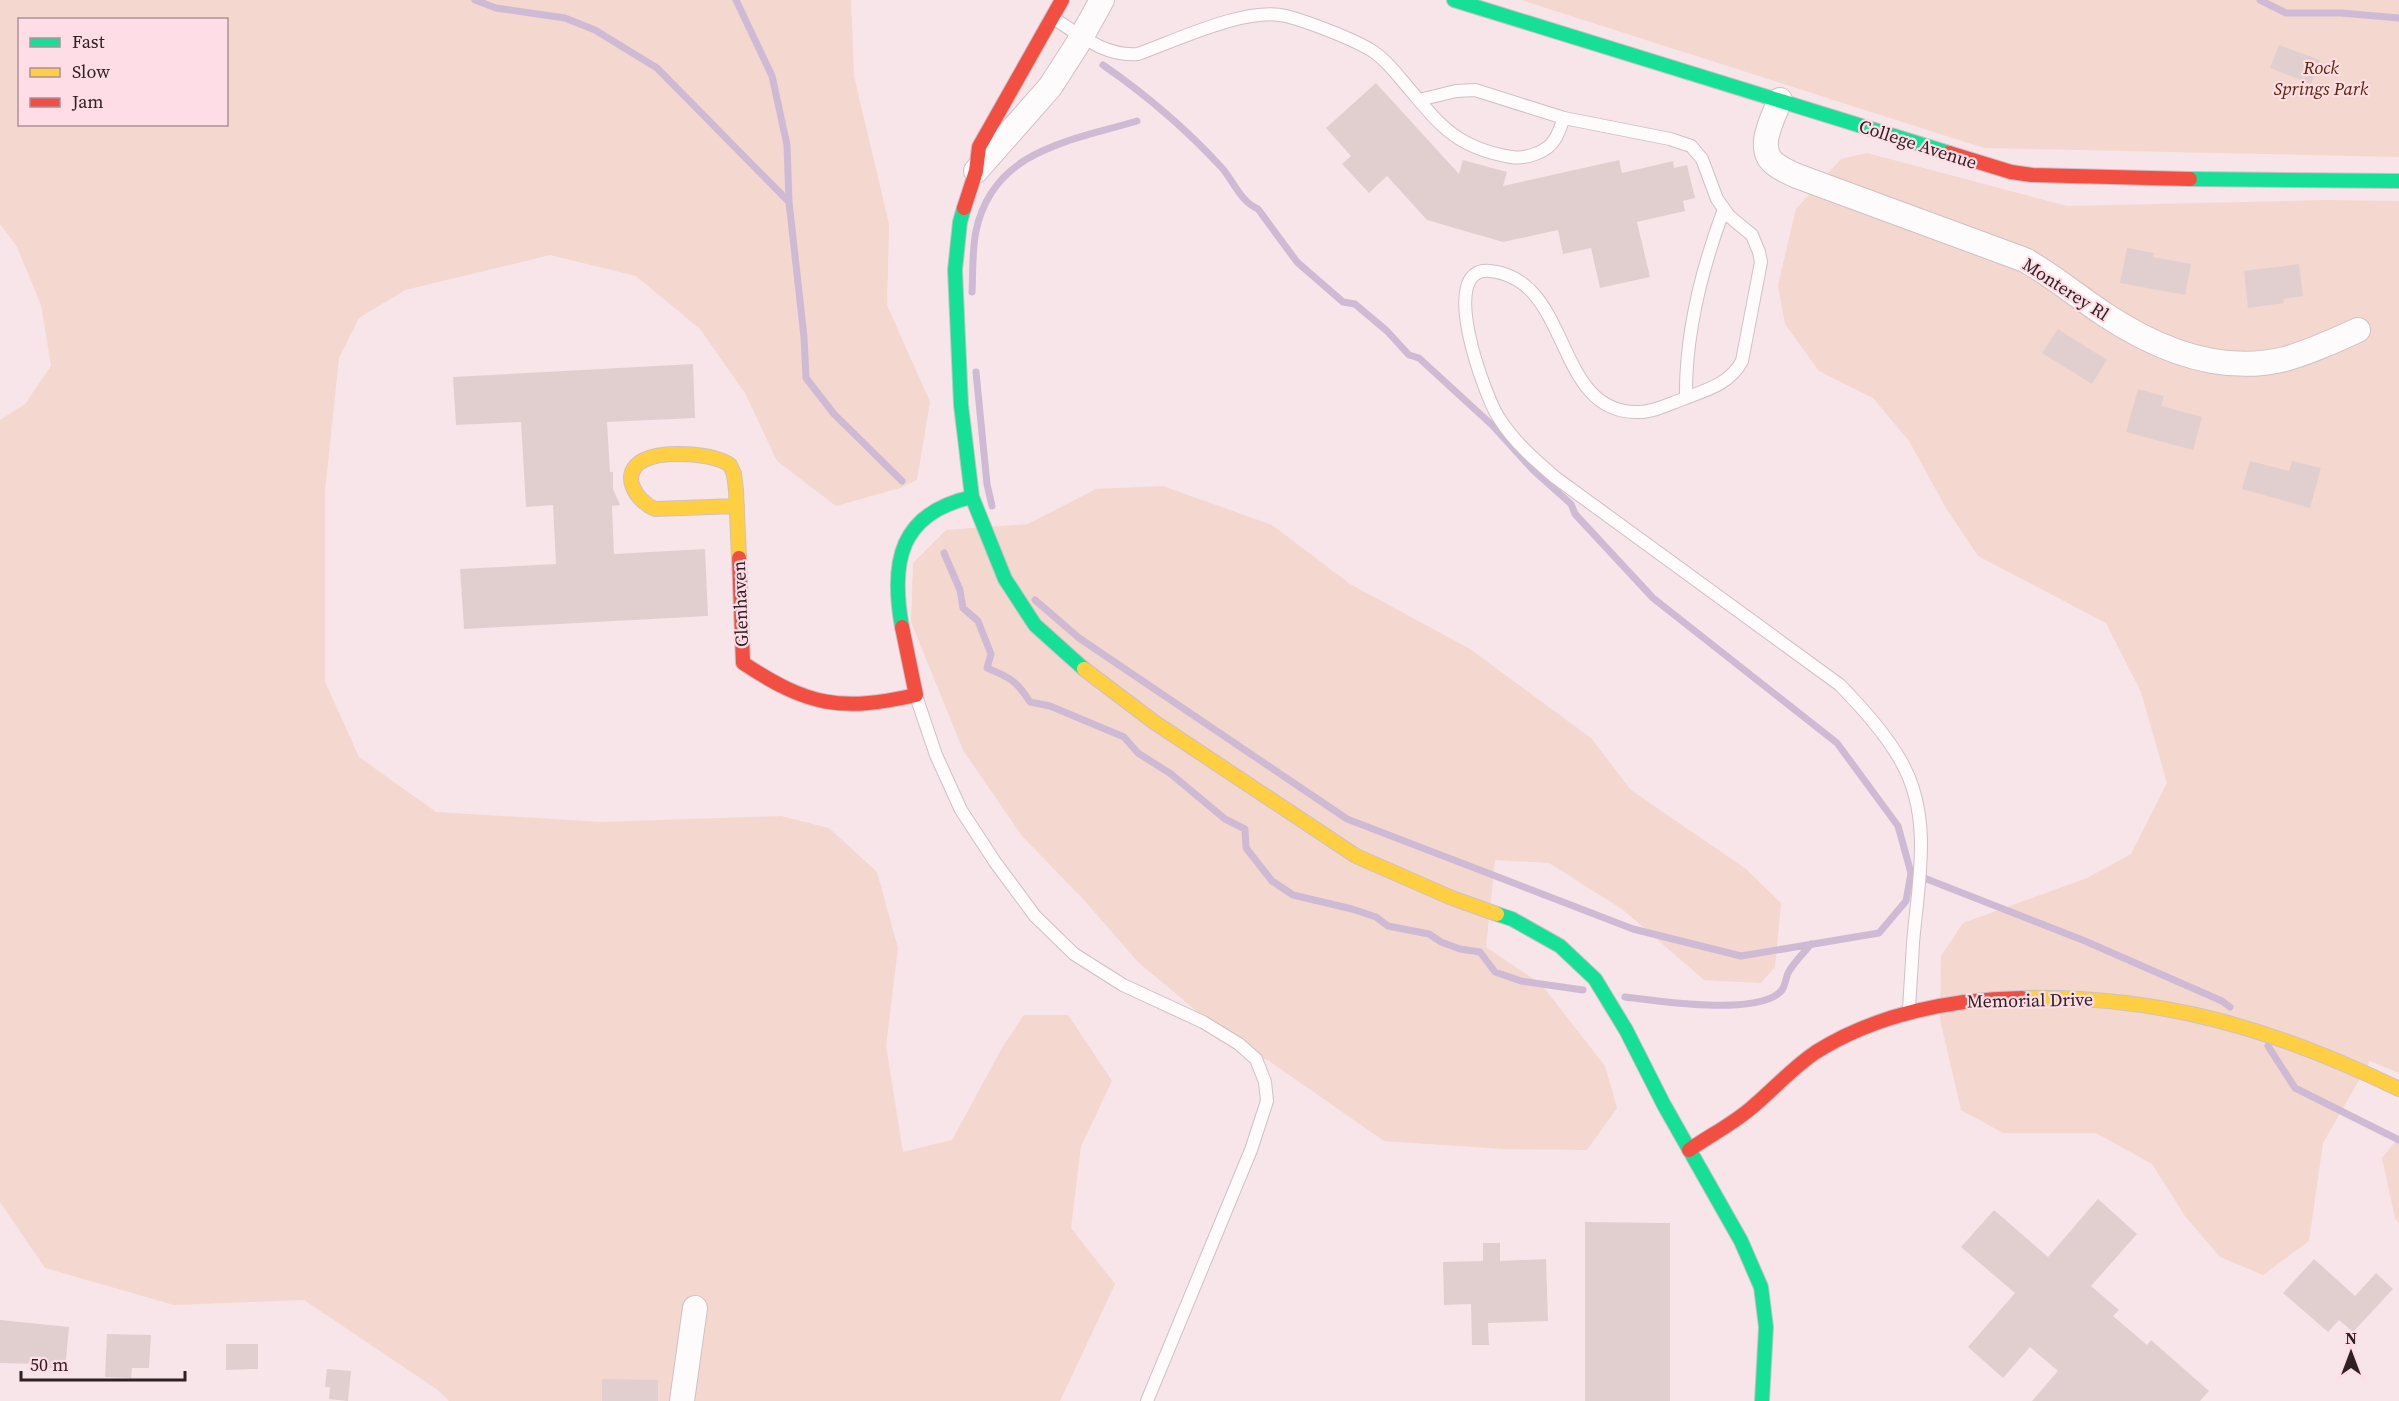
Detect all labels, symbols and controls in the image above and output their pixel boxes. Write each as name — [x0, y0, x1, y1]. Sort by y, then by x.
legend — [18, 18, 228, 126]
text: Fast — [72, 29, 105, 54]
park label: Rock Springs Park — [2274, 55, 2369, 101]
text: Slow — [72, 59, 110, 84]
text: Jam — [71, 89, 104, 114]
street label: College Avenue — [1856, 113, 1980, 175]
street label: Monterey Rl — [2018, 252, 2114, 326]
street label: Glenhaven — [726, 560, 754, 647]
street label: Memorial Drive — [1967, 986, 2093, 1014]
north arrow — [2321, 1323, 2381, 1383]
text: N — [2345, 1327, 2357, 1349]
scale bar — [21, 1344, 184, 1382]
text: 50 m — [30, 1352, 68, 1377]

